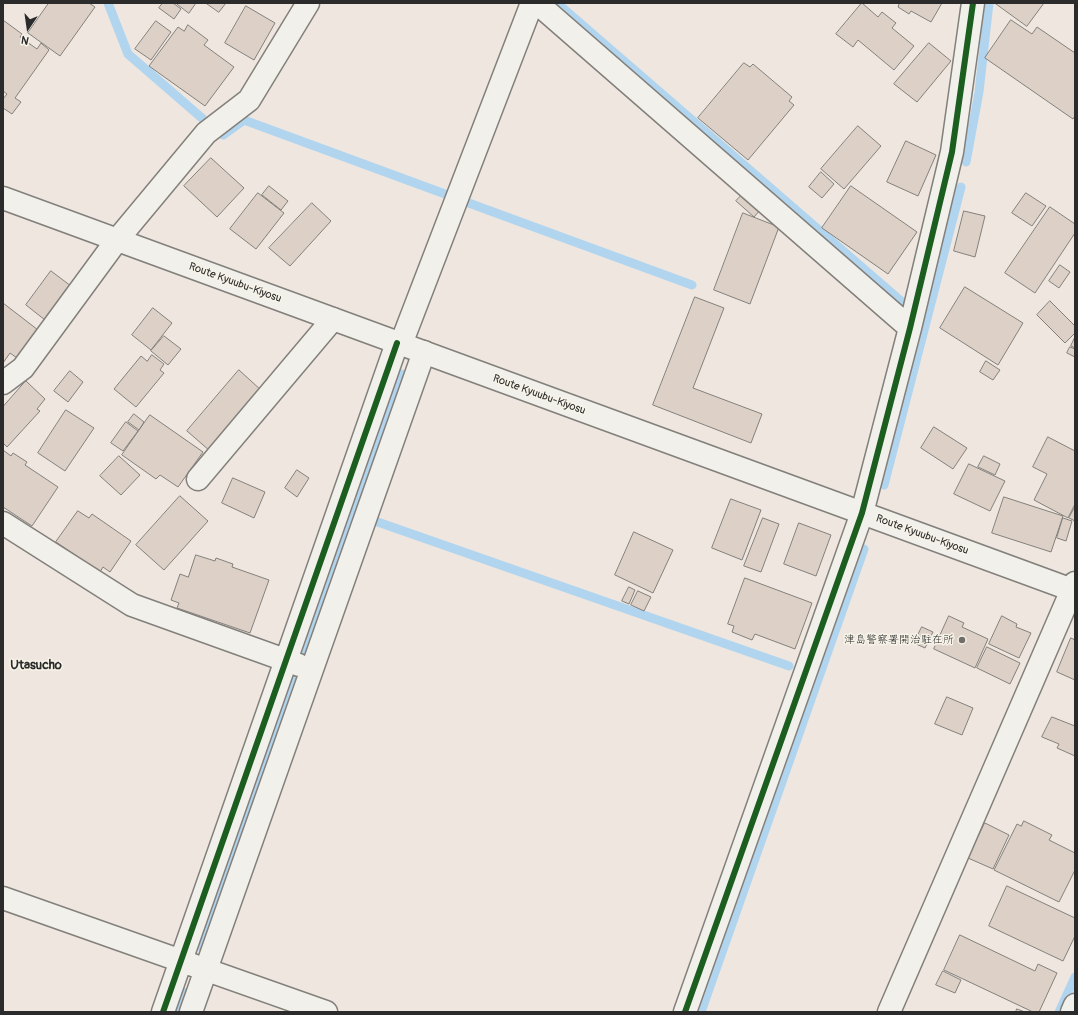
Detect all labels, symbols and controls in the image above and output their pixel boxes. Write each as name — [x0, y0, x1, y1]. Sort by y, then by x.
north arrow — [8, 8, 48, 48]
text: N — [20, 33, 30, 47]
street label: Route Kyuubu-Kiyosu — [187, 260, 283, 306]
street label: Route Kyuubu-Kiyosu — [491, 372, 587, 418]
street label: Route Kyuubu-Kiyosu — [874, 512, 970, 558]
place label: 津島警察署開治駐在所 — [844, 633, 954, 647]
marker: 津島警察署開治駐在所 — [957, 635, 967, 645]
district label: Utasucho — [10, 658, 62, 674]

